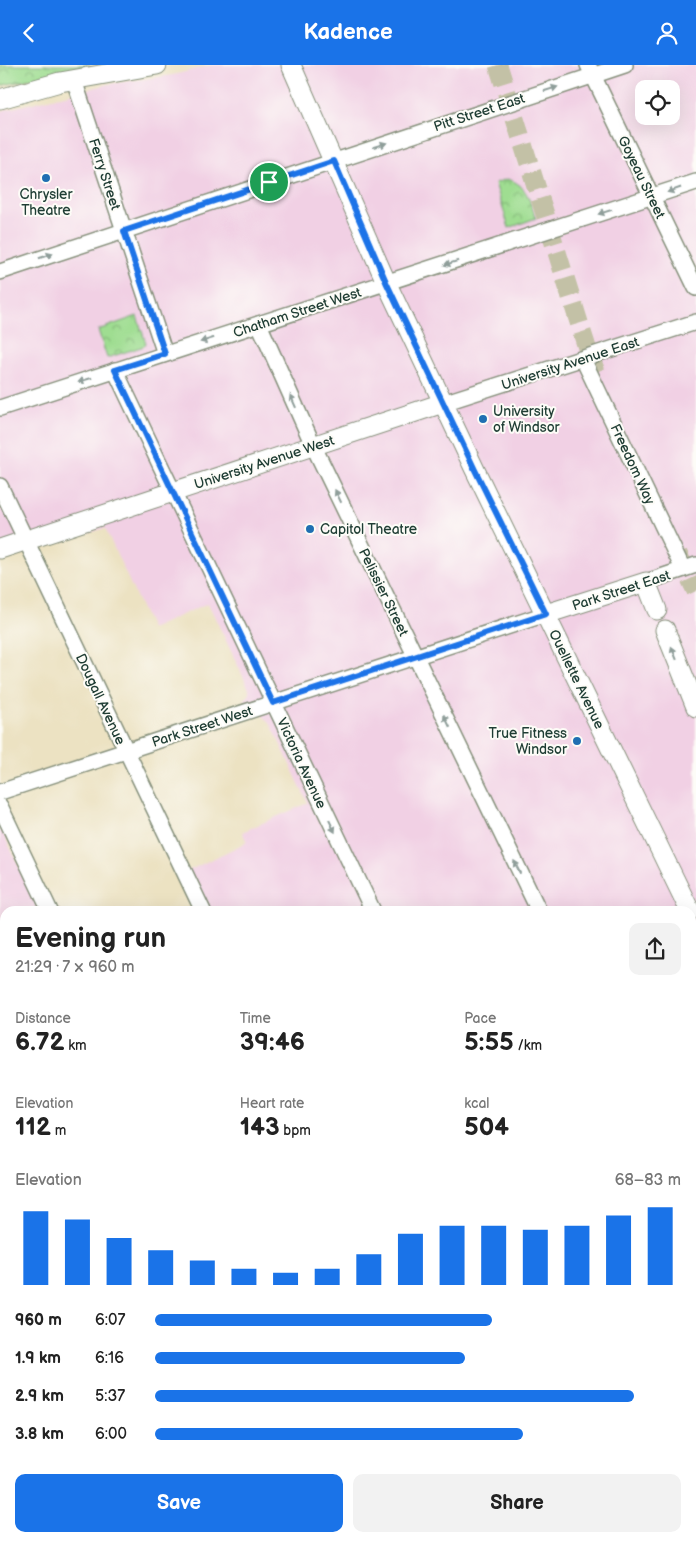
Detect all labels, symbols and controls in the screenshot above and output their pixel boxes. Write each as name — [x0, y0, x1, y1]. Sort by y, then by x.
icon: back — [15, 19, 43, 47]
text: Kadence — [303, 19, 393, 46]
icon: person — [653, 19, 681, 47]
map controls — [635, 80, 680, 125]
button: locate — [635, 80, 680, 125]
one-way arrow — [544, 84, 559, 92]
street label: Pitt Street East — [431, 90, 528, 135]
street label: Goyeau Street — [614, 133, 669, 222]
street label: Ferry Street — [85, 136, 124, 213]
one-way arrow — [373, 141, 388, 149]
pin — [248, 161, 290, 203]
icon: arrive — [255, 168, 283, 196]
marker: Chrysler Theatre — [40, 172, 52, 184]
place label: Chrysler Theatre — [20, 186, 73, 219]
one-way arrow — [666, 186, 681, 194]
one-way arrow — [598, 209, 613, 216]
one-way arrow — [39, 252, 54, 260]
one-way arrow — [443, 259, 458, 267]
street label: Chatham Street West — [231, 283, 364, 341]
street label: University Avenue East — [499, 333, 642, 394]
one-way arrow — [199, 337, 214, 345]
one-way arrow — [78, 377, 93, 384]
one-way arrow — [289, 394, 297, 408]
place label: University of Windsor — [493, 403, 561, 436]
marker: University of Windsor — [477, 413, 489, 425]
street label: Freedom Way — [607, 421, 659, 508]
street label: University Avenue West — [192, 432, 337, 493]
one-way arrow — [334, 489, 342, 503]
place label: Capitol Theatre — [320, 521, 417, 538]
marker: Capitol Theatre — [304, 523, 316, 535]
street label: Pelissier Street — [355, 546, 412, 639]
street label: Park Street East — [570, 566, 673, 614]
street label: Ouellette Avenue — [545, 627, 608, 732]
one-way arrow — [669, 646, 677, 660]
street label: Dougall Avenue — [72, 651, 129, 748]
street label: Park Street West — [150, 702, 255, 751]
one-way arrow — [443, 714, 451, 728]
street label: Victoria Avenue — [273, 715, 330, 811]
place label: True Fitness Windsor — [488, 725, 568, 758]
marker: True Fitness Windsor — [571, 735, 583, 747]
one-way arrow — [328, 818, 336, 833]
one-way arrow — [513, 860, 521, 874]
text: Evening run — [15, 922, 166, 955]
button: share — [629, 923, 681, 975]
text: 21:29 · 7 × 960 m — [15, 958, 134, 977]
text: Distance — [15, 1010, 71, 1027]
text: Time — [240, 1010, 271, 1027]
text: Pace — [464, 1010, 496, 1027]
text: 6.72 — [15, 1027, 64, 1058]
text: 39:46 — [240, 1027, 305, 1058]
text: 5:55 — [464, 1027, 514, 1058]
text: km — [64, 1037, 87, 1054]
text: /km — [514, 1037, 542, 1054]
text: Elevation — [15, 1095, 73, 1112]
text: Heart rate — [240, 1095, 304, 1112]
text: kcal — [464, 1095, 489, 1112]
text: 112 — [15, 1112, 51, 1143]
text: 143 — [240, 1112, 280, 1143]
text: 504 — [464, 1112, 509, 1143]
text: m — [51, 1122, 66, 1139]
text: bpm — [280, 1122, 311, 1139]
text: Elevation — [15, 1171, 82, 1190]
text: 68–83 m — [615, 1171, 681, 1190]
text: 960 m — [15, 1311, 62, 1330]
text: 6:07 — [95, 1311, 125, 1330]
text: 1.9 km — [15, 1349, 61, 1368]
text: 6:16 — [95, 1349, 124, 1368]
text: 2.9 km — [15, 1387, 64, 1406]
text: 5:37 — [95, 1387, 125, 1406]
text: 3.8 km — [15, 1425, 64, 1444]
text: 6:00 — [95, 1425, 127, 1444]
button: Save — [15, 1474, 343, 1532]
button: Share — [353, 1474, 681, 1532]

